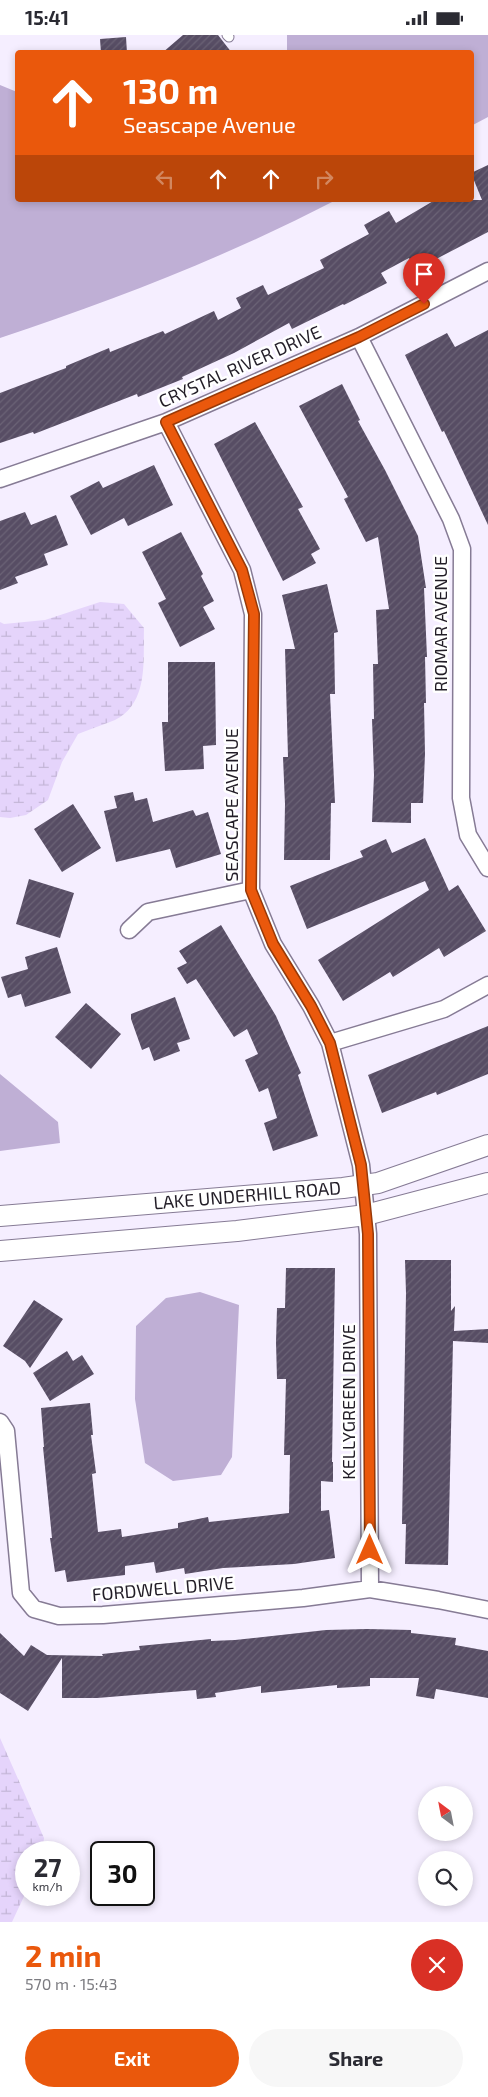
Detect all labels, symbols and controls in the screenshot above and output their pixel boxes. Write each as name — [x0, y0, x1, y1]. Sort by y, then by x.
text: 15:41 — [25, 6, 69, 29]
text: 130 m — [123, 69, 218, 111]
icon: ahead — [40, 70, 105, 135]
text: Seascape Avenue — [123, 111, 296, 137]
icon: left — [151, 165, 179, 193]
icon: ahead — [204, 165, 232, 193]
icon: ahead — [257, 165, 285, 193]
icon: right — [310, 165, 338, 193]
pin — [403, 253, 445, 304]
icon: arrive — [410, 260, 438, 288]
street label: CRYSTAL RIVER DRIVE — [155, 320, 324, 412]
street label: RIOMAR AVENUE — [429, 556, 451, 692]
street label: SEASCAPE AVENUE — [220, 728, 242, 882]
street label: LAKE UNDERHILL ROAD — [152, 1176, 342, 1213]
street label: KELLYGREEN DRIVE — [337, 1324, 359, 1480]
position arrow — [343, 1523, 395, 1575]
street label: FORDWELL DRIVE — [91, 1571, 235, 1605]
north arrow — [418, 1786, 472, 1841]
map controls — [418, 1786, 473, 1906]
speed limit sign: 30 — [90, 1841, 155, 1906]
button: search — [418, 1851, 473, 1906]
text: 27 — [34, 1852, 61, 1882]
text: km/h — [33, 1879, 62, 1893]
text: 2 min — [25, 1937, 102, 1973]
button: close — [411, 1939, 463, 1991]
text: 570 m · 15:43 — [25, 1974, 117, 1993]
button: Exit — [25, 2029, 239, 2087]
button: Share — [249, 2029, 463, 2087]

